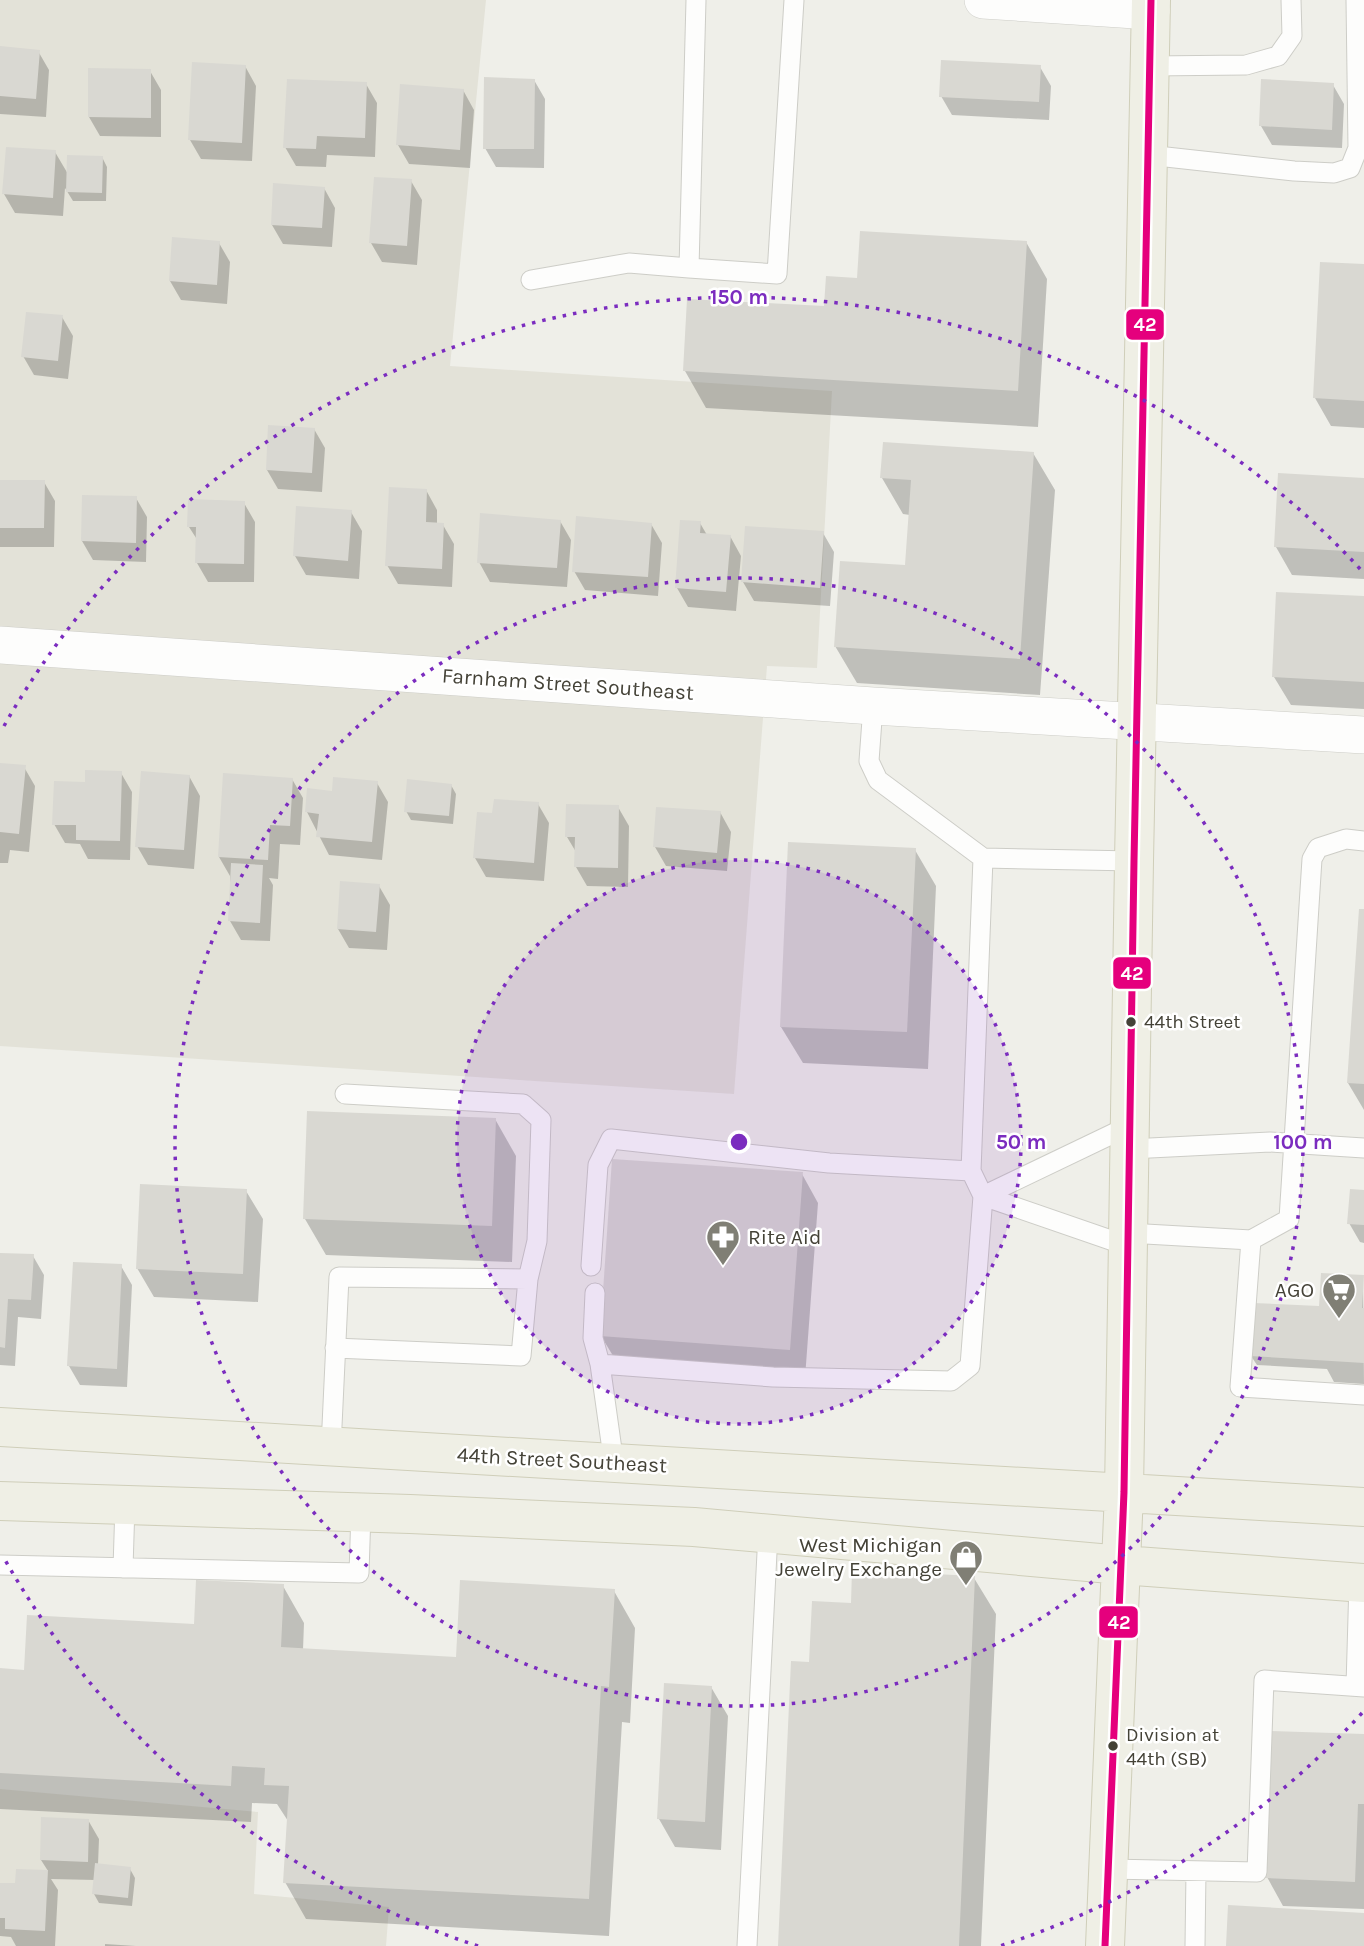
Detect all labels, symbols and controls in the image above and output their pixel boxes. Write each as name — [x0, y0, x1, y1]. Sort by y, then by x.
text: 150 m — [710, 285, 768, 309]
line badge: 42 — [1125, 308, 1165, 341]
text: 42 — [1134, 314, 1156, 336]
street label: Farnham Street Southeast — [441, 663, 695, 705]
line badge: 42 — [1112, 956, 1152, 990]
text: 42 — [1121, 963, 1143, 985]
place label: 44th Street — [1144, 1011, 1241, 1033]
marker: 44th Street — [1124, 1015, 1138, 1029]
centre of rings — [727, 1130, 751, 1154]
text: 50 m — [996, 1130, 1046, 1154]
text: 100 m — [1273, 1130, 1333, 1154]
pharmacy icon: Rite Aid — [704, 1218, 742, 1267]
place label: Rite Aid — [748, 1225, 822, 1249]
supermarket icon: AGO — [1320, 1271, 1358, 1320]
place label: AGO — [1275, 1278, 1314, 1302]
street label: 44th Street Southeast — [456, 1443, 668, 1477]
place label: West Michigan Jewelry Exchange — [776, 1533, 942, 1581]
shop icon: West Michigan Jewelry Exchange — [947, 1538, 985, 1587]
line badge: 42 — [1098, 1605, 1139, 1639]
text: 42 — [1108, 1612, 1130, 1634]
place label: Division at 44th (SB) — [1126, 1724, 1219, 1770]
marker: Division at 44th (SB) — [1106, 1739, 1120, 1753]

